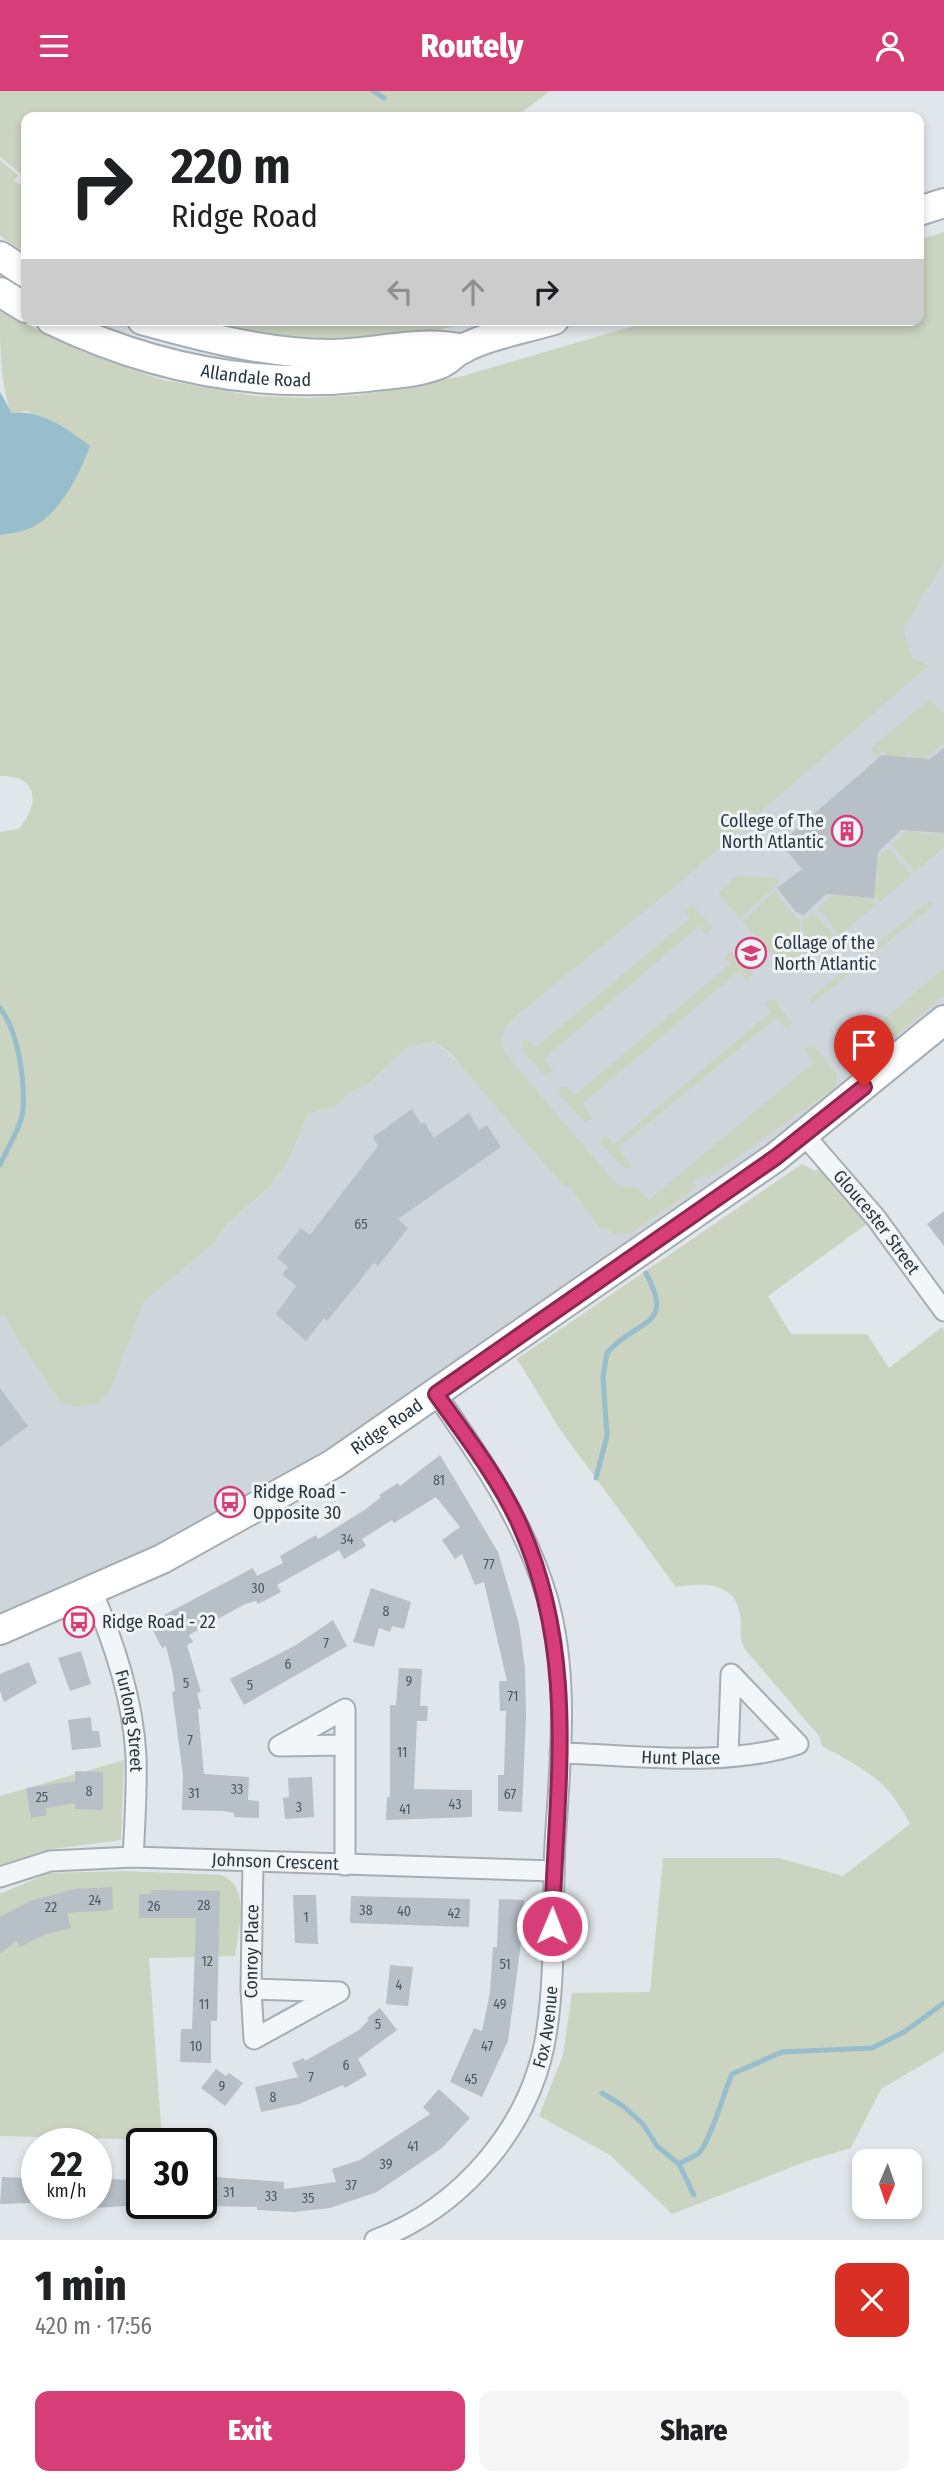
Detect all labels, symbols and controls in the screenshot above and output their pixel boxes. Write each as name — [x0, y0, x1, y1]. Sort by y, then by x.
icon: menu — [35, 27, 73, 65]
text: Routely — [421, 27, 523, 65]
icon: person — [871, 27, 909, 65]
text: 220 m — [171, 137, 291, 196]
icon: right — [56, 140, 147, 231]
text: Ridge Road — [171, 197, 318, 235]
icon: left — [381, 273, 419, 311]
icon: ahead — [454, 273, 492, 311]
icon: right — [527, 273, 565, 311]
street label: Allandale Road — [199, 359, 311, 391]
place label: College of The North Atlantic — [720, 810, 824, 853]
building icon: College of The North Atlantic — [830, 814, 864, 848]
place label: Collage of the North Atlantic — [774, 932, 877, 975]
school or university icon: Collage of the North Atlantic — [734, 936, 768, 970]
pin — [834, 1015, 894, 1087]
icon: arrive — [845, 1026, 883, 1064]
street label: Gloucester Street — [828, 1165, 925, 1279]
house number: 65 — [354, 1216, 368, 1233]
street label: Ridge Road — [347, 1394, 427, 1459]
house number: 81 — [433, 1472, 445, 1489]
place label: Ridge Road - Opposite 30 — [253, 1481, 346, 1524]
bus stop icon: Ridge Road - Opposite 30 — [213, 1485, 247, 1519]
house number: 34 — [340, 1531, 354, 1548]
house number: 77 — [483, 1556, 495, 1573]
house number: 30 — [251, 1580, 265, 1597]
house number: 8 — [383, 1603, 390, 1620]
bus stop icon: Ridge Road - 22 — [62, 1605, 96, 1639]
place label: Ridge Road - 22 — [102, 1611, 216, 1633]
house number: 7 — [323, 1635, 329, 1652]
house number: 6 — [285, 1656, 292, 1673]
street label: Furlong Street — [110, 1667, 147, 1772]
house number: 9 — [406, 1673, 413, 1690]
house number: 5 — [183, 1675, 189, 1692]
house number: 5 — [247, 1677, 253, 1694]
house number: 71 — [508, 1688, 518, 1705]
house number: 7 — [187, 1732, 193, 1749]
house number: 11 — [397, 1744, 407, 1761]
street label: Hunt Place — [641, 1746, 721, 1769]
house number: 33 — [231, 1781, 243, 1798]
house number: 8 — [86, 1783, 93, 1800]
house number: 31 — [188, 1785, 200, 1802]
house number: 67 — [504, 1786, 516, 1803]
house number: 25 — [36, 1789, 48, 1806]
house number: 43 — [449, 1796, 461, 1813]
house number: 3 — [296, 1799, 302, 1816]
house number: 41 — [399, 1801, 411, 1818]
street label: Johnson Crescent — [211, 1849, 339, 1875]
position arrow — [515, 1889, 589, 1963]
house number: 24 — [89, 1892, 102, 1909]
house number: 28 — [197, 1897, 211, 1914]
house number: 26 — [147, 1898, 161, 1915]
house number: 22 — [45, 1899, 57, 1916]
house number: 38 — [359, 1902, 373, 1919]
house number: 40 — [397, 1903, 411, 1920]
street label: Conroy Place — [240, 1904, 263, 1999]
house number: 42 — [448, 1905, 460, 1922]
house number: 1 — [303, 1909, 309, 1926]
house number: 12 — [201, 1953, 213, 1970]
house number: 51 — [499, 1956, 511, 1973]
house number: 4 — [396, 1977, 403, 1994]
street label: Fox Avenue — [528, 1985, 562, 2071]
house number: 11 — [199, 1996, 209, 2013]
house number: 49 — [493, 1996, 507, 2013]
house number: 5 — [375, 2016, 381, 2033]
house number: 10 — [190, 2038, 202, 2055]
house number: 47 — [481, 2038, 493, 2055]
house number: 6 — [343, 2057, 350, 2074]
house number: 7 — [308, 2069, 314, 2086]
house number: 45 — [464, 2071, 478, 2088]
house number: 9 — [219, 2078, 226, 2095]
house number: 8 — [270, 2089, 277, 2106]
speed limit sign: 30 — [126, 2128, 217, 2219]
house number: 41 — [407, 2138, 419, 2155]
text: 22 — [50, 2143, 83, 2185]
north arrow — [852, 2149, 922, 2219]
map controls — [852, 2149, 922, 2219]
house number: 39 — [380, 2156, 393, 2173]
house number: 37 — [345, 2177, 357, 2194]
text: km/h — [46, 2180, 87, 2202]
house number: 31 — [223, 2184, 235, 2201]
house number: 33 — [265, 2188, 277, 2205]
house number: 35 — [302, 2190, 314, 2207]
text: 1 min — [35, 2261, 126, 2311]
button: close — [835, 2263, 909, 2337]
text: 420 m · 17:56 — [35, 2312, 152, 2340]
button: Exit — [35, 2391, 465, 2471]
button: Share — [479, 2391, 909, 2471]

